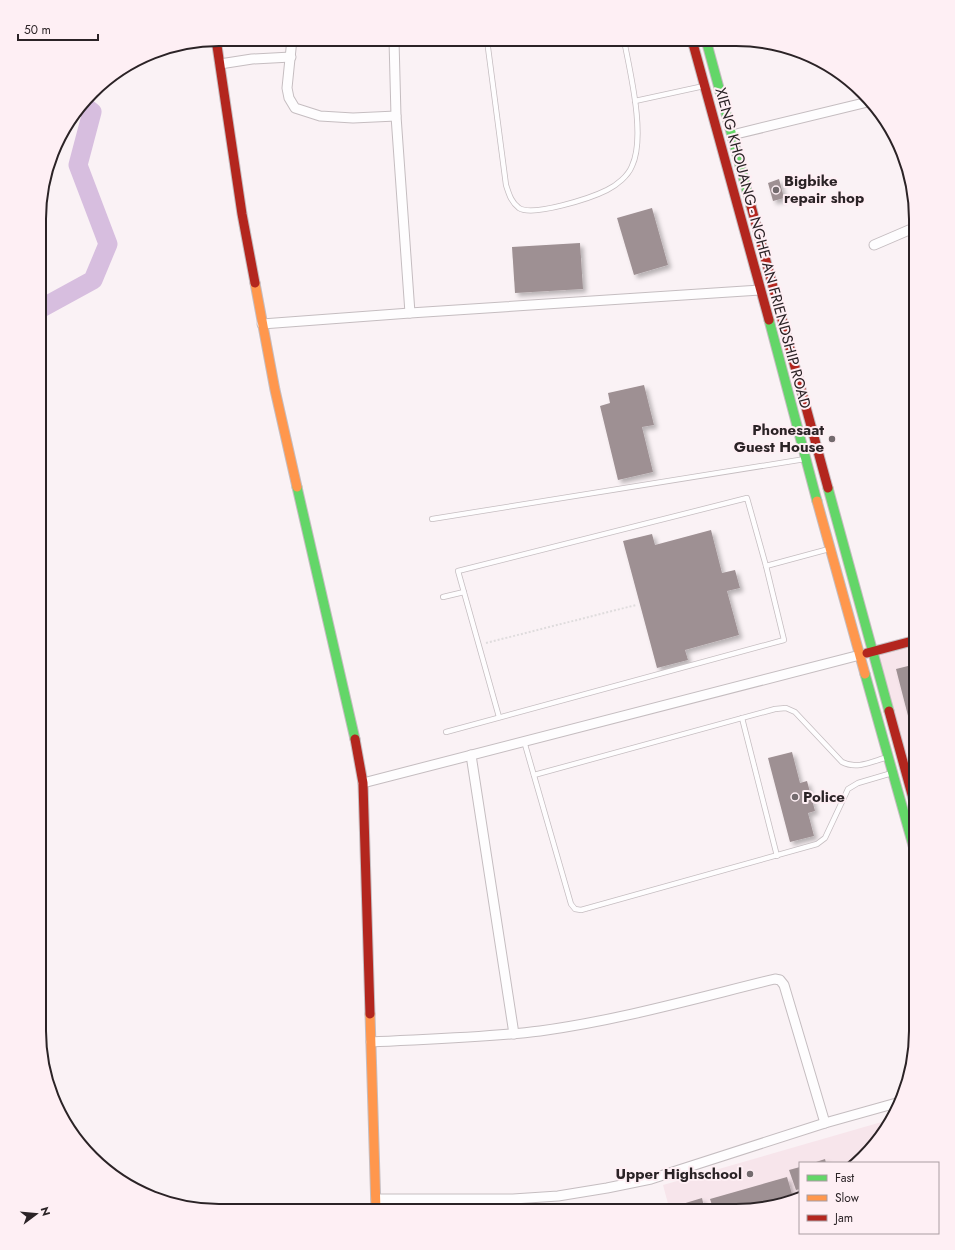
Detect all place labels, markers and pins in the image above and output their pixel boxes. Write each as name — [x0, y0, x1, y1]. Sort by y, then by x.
place label: Bigbike repair shop — [784, 170, 864, 209]
marker: Bigbike repair shop — [771, 185, 781, 195]
place label: Phonesaat Guest House — [734, 419, 824, 458]
marker: Phonesaat Guest House — [827, 434, 837, 444]
place label: Police — [803, 786, 845, 808]
marker: Police — [790, 792, 800, 802]
place label: Upper Highschool — [616, 1163, 742, 1185]
marker: Upper Highschool — [745, 1169, 755, 1179]

